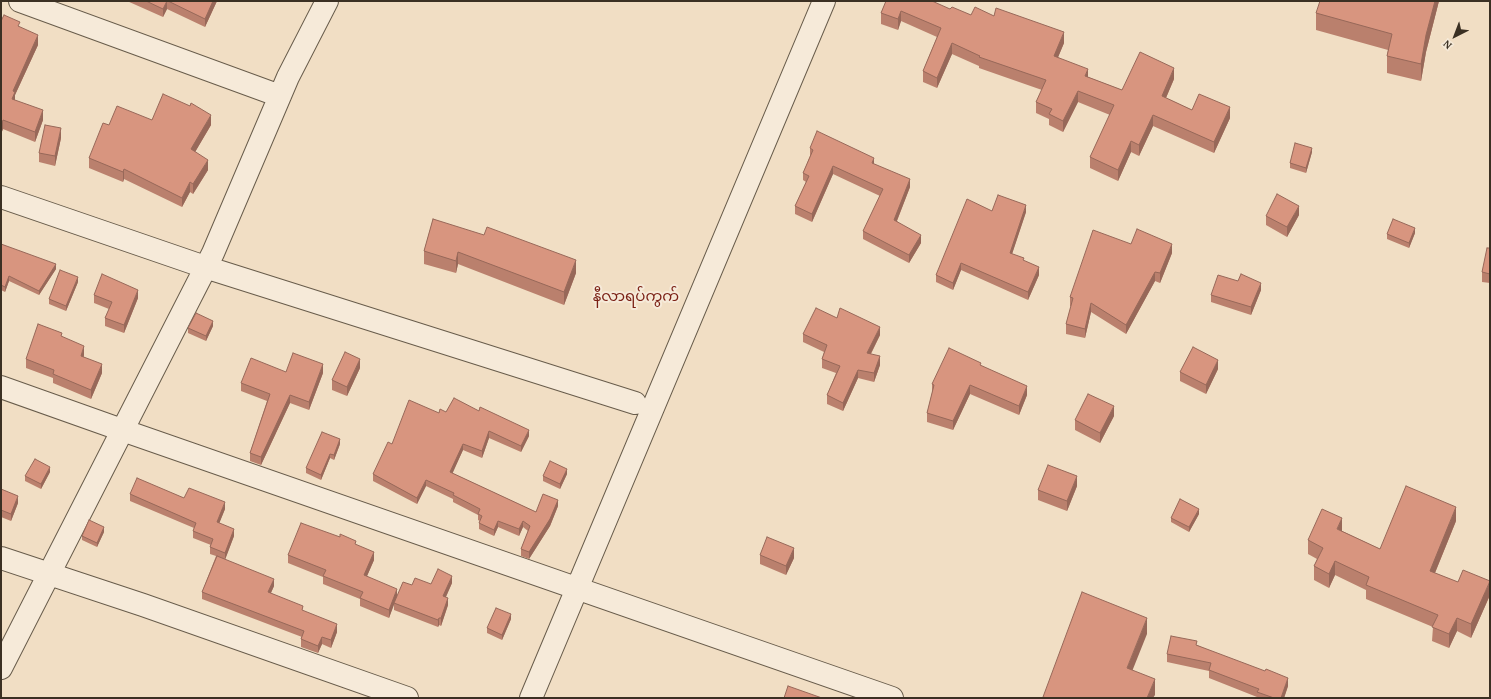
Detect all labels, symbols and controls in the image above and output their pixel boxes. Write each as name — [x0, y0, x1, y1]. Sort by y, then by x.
north arrow — [1435, 16, 1475, 56]
text: N — [1439, 37, 1455, 53]
district label: နီလာရပ်ကွက် — [593, 288, 679, 306]

